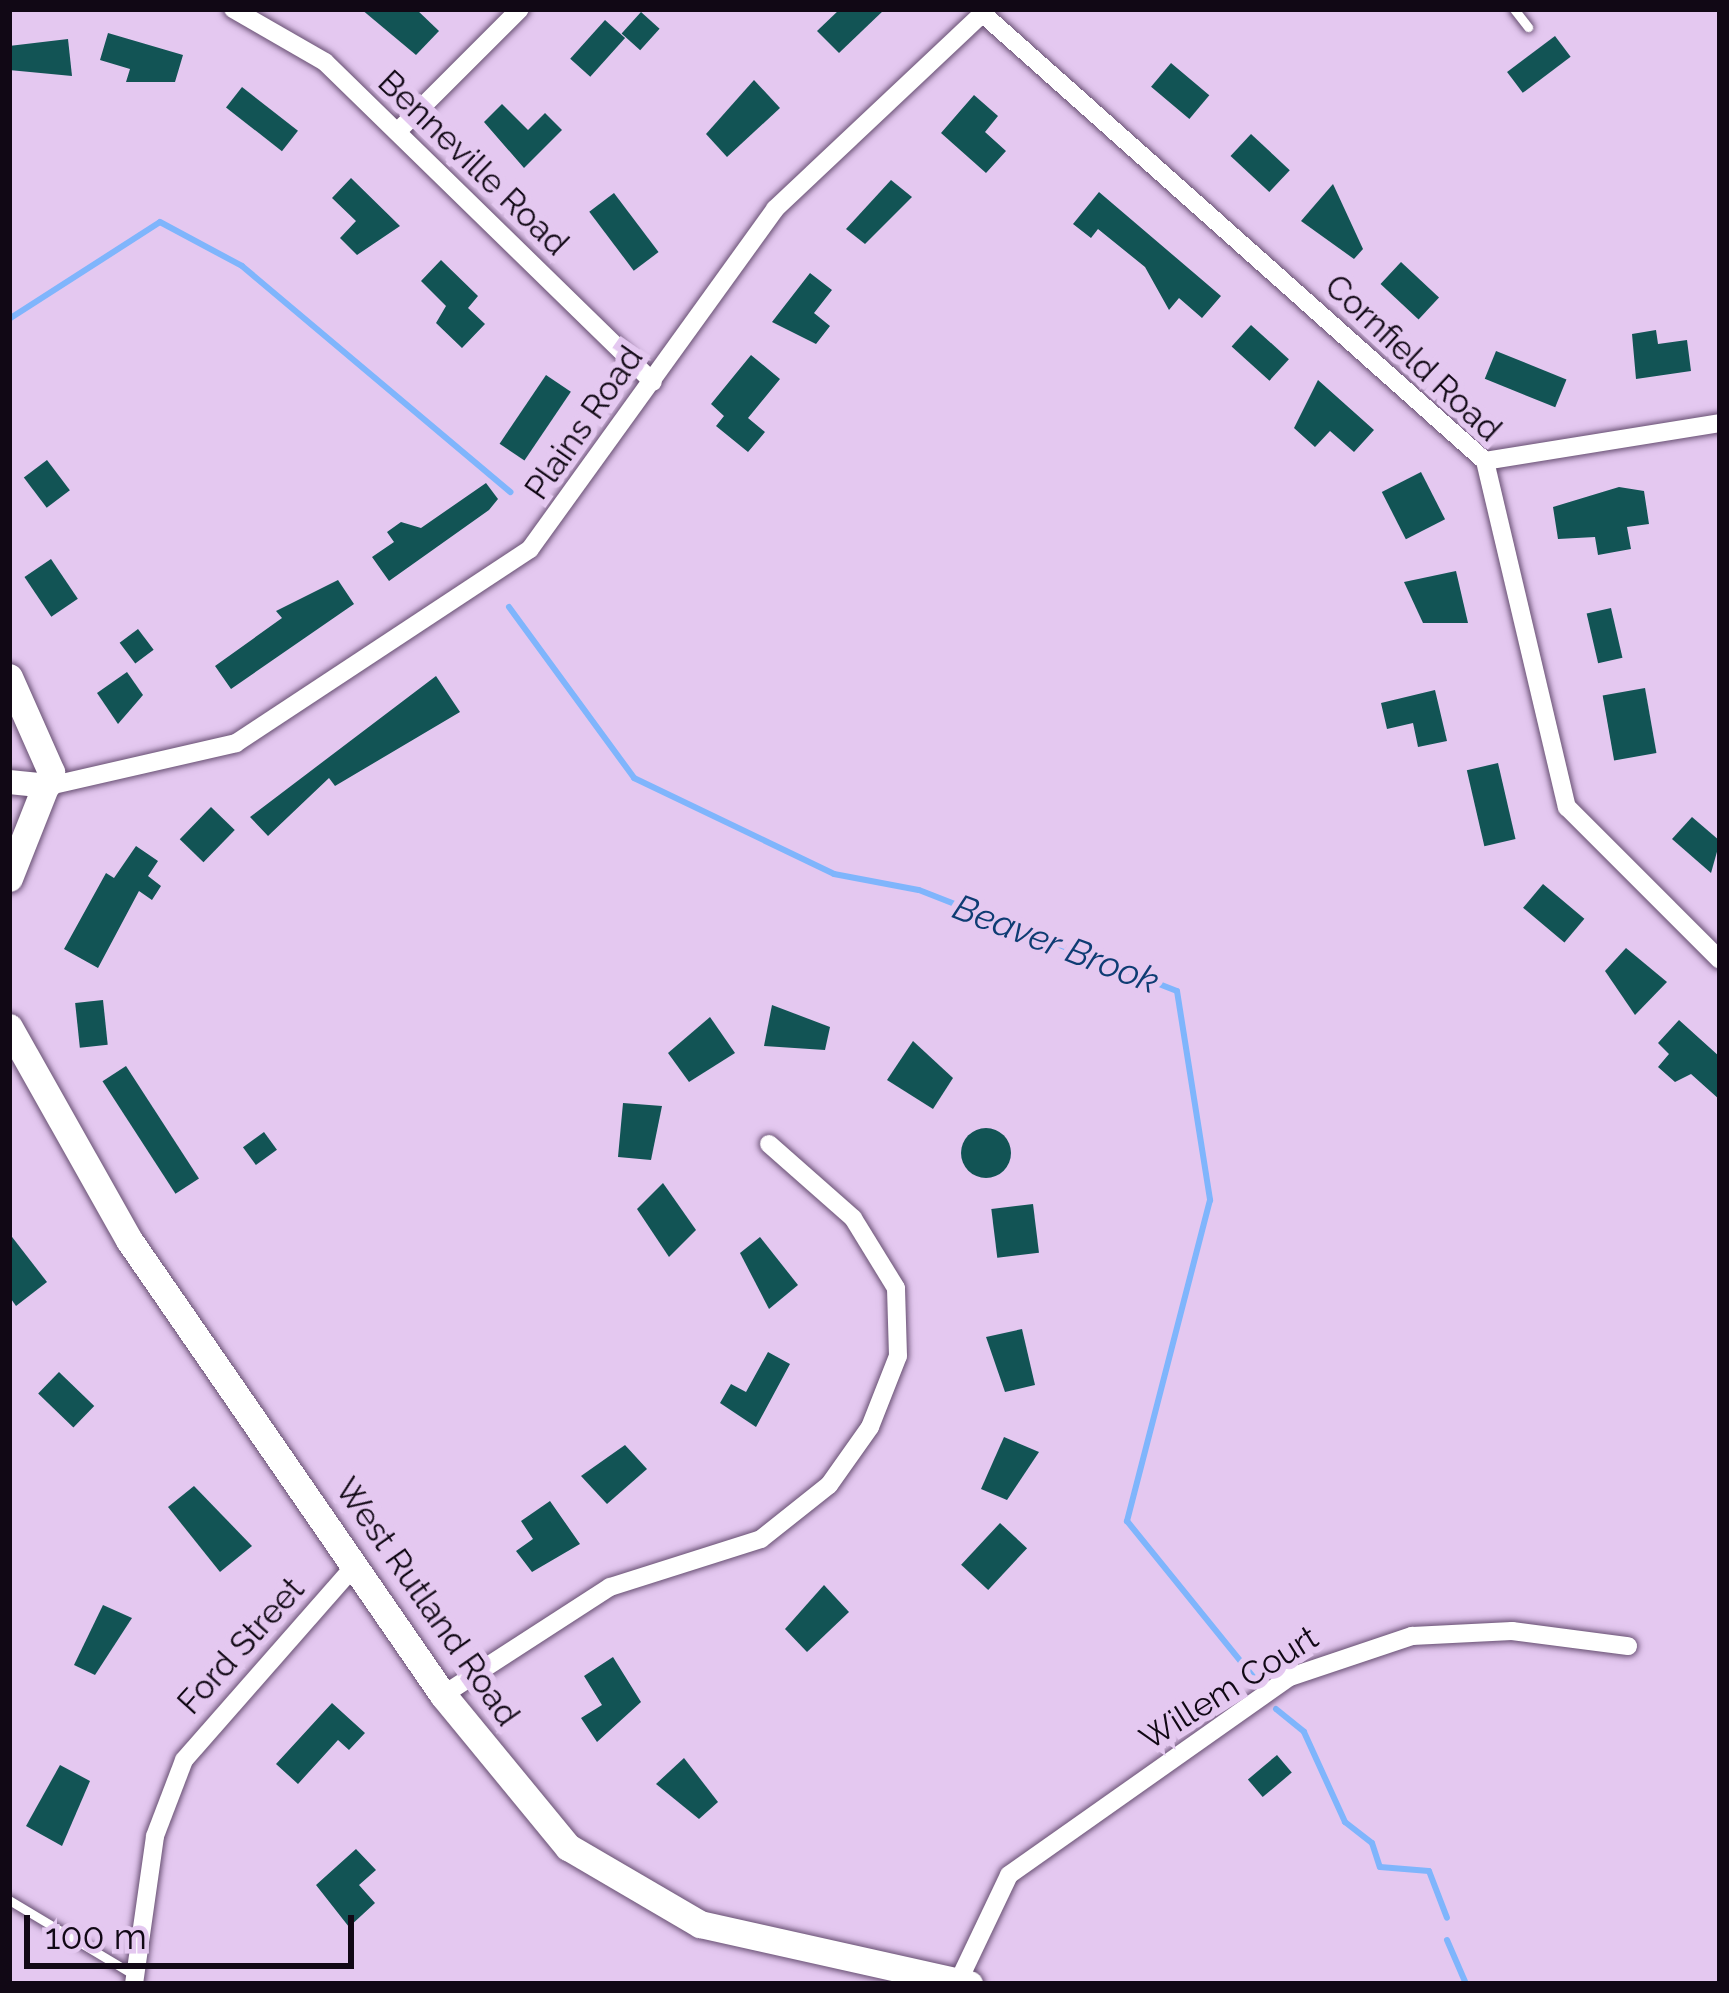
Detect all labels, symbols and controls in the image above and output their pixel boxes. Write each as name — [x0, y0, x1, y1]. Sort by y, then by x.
street label: Benneville Road — [370, 62, 576, 264]
street label: Cornfield Road — [1317, 266, 1509, 450]
street label: Plains Road — [517, 339, 651, 507]
water label: Beaver Brook — [947, 885, 1165, 1003]
street label: West Rutland Road — [327, 1470, 527, 1734]
street label: Ford Street — [170, 1570, 312, 1722]
street label: Willem Court — [1133, 1618, 1325, 1758]
scale bar — [30, 1891, 360, 1965]
text: 100 m — [45, 1915, 147, 1957]

